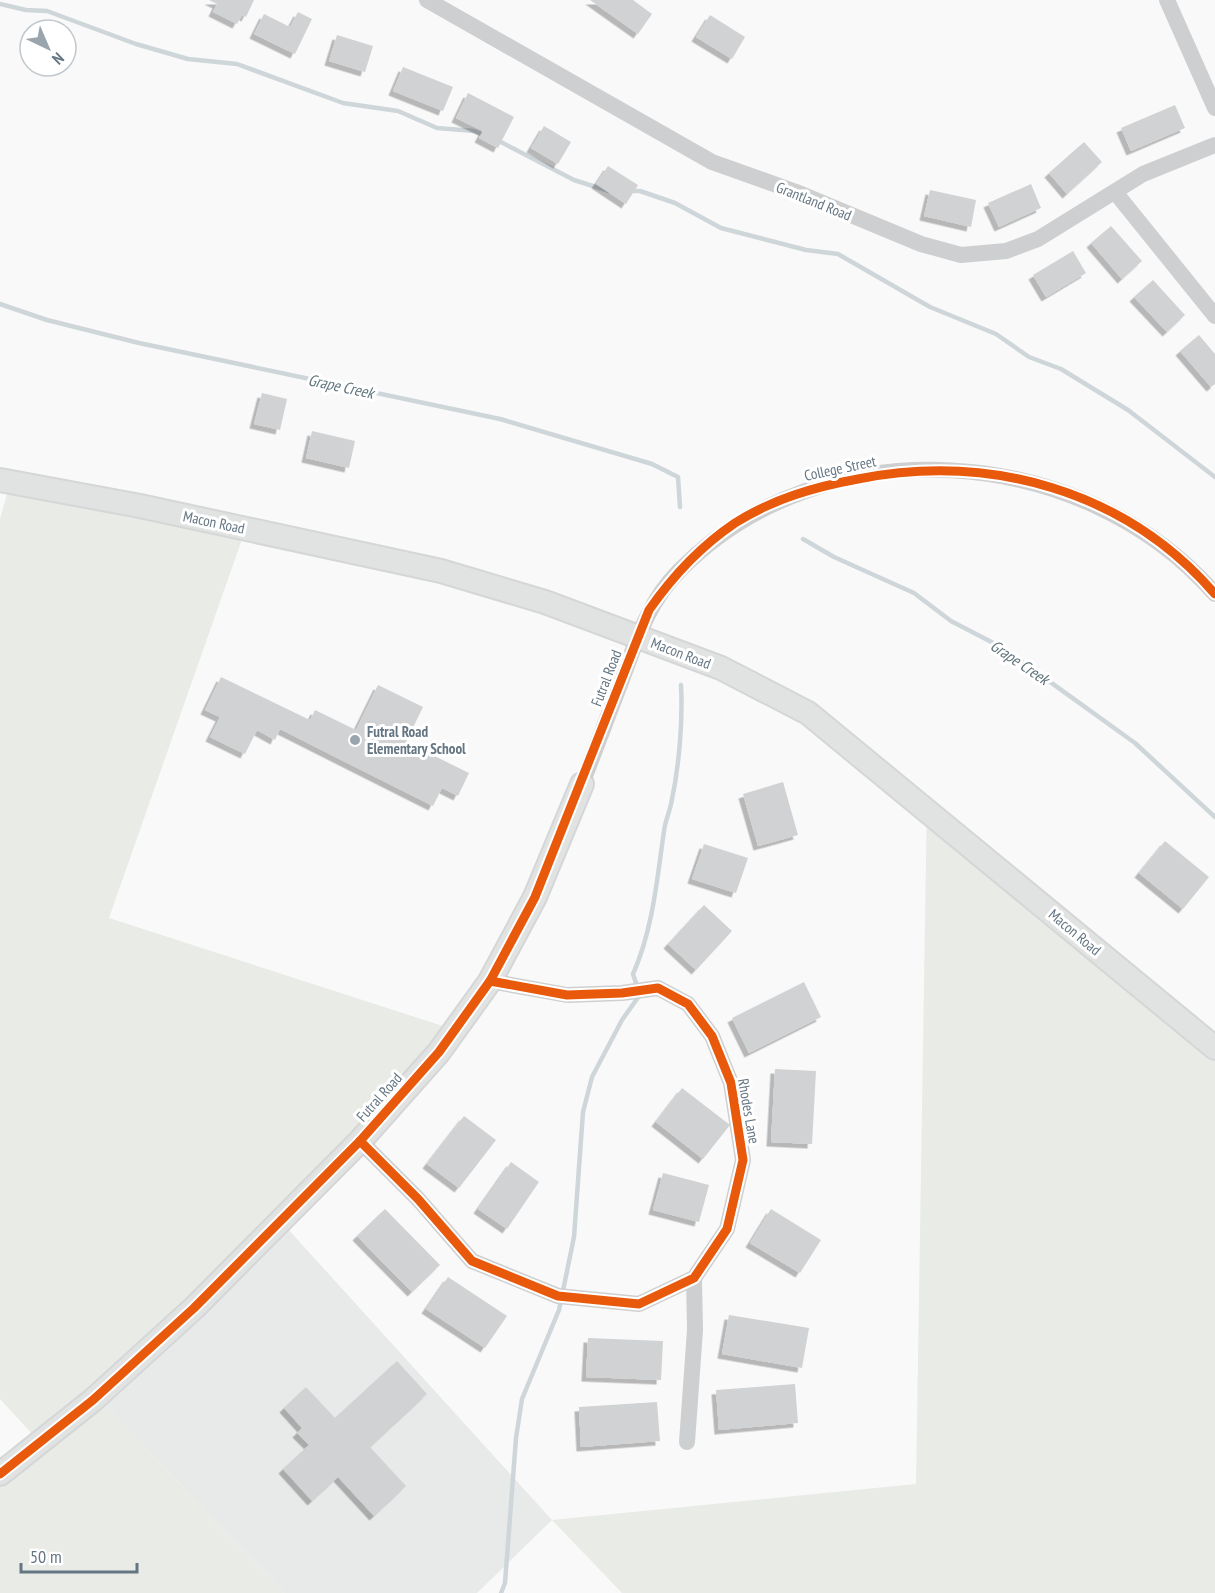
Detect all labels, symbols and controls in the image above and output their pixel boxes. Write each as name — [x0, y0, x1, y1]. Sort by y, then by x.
north arrow — [18, 18, 78, 78]
text: N — [48, 49, 68, 69]
street label: Grantland Road — [774, 177, 854, 225]
water label: Grape Creek — [306, 369, 377, 403]
street label: College Street — [802, 451, 878, 485]
street label: Macon Road — [181, 506, 247, 538]
street label: Macon Road — [648, 633, 714, 673]
water label: Grape Creek — [987, 635, 1055, 690]
street label: Futral Road — [587, 647, 625, 709]
place label: Futral Road Elementary School — [367, 722, 466, 758]
marker: Futral Road Elementary School — [348, 733, 362, 747]
street label: Macon Road — [1045, 905, 1105, 959]
street label: Futral Road — [352, 1069, 406, 1125]
street label: Rhodes Lane — [734, 1077, 764, 1145]
scale bar — [21, 1536, 136, 1574]
text: 50 m — [30, 1545, 62, 1568]

